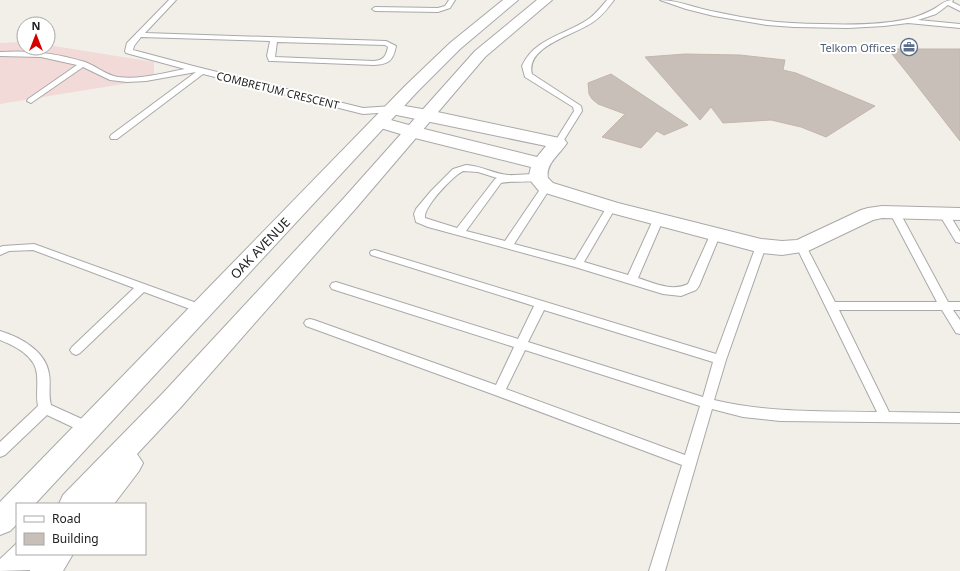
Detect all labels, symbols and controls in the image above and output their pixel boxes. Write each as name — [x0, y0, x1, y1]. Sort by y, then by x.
north arrow — [16, 16, 56, 56]
text: N — [32, 18, 40, 33]
office icon: Telkom Offices — [899, 37, 919, 57]
place label: Telkom Offices — [820, 40, 896, 55]
street label: COMBRETUM CRESCENT — [215, 67, 341, 113]
street label: OAK AVENUE — [226, 213, 294, 283]
legend — [16, 503, 146, 555]
text: Road — [52, 510, 81, 527]
text: Building — [52, 530, 99, 547]

